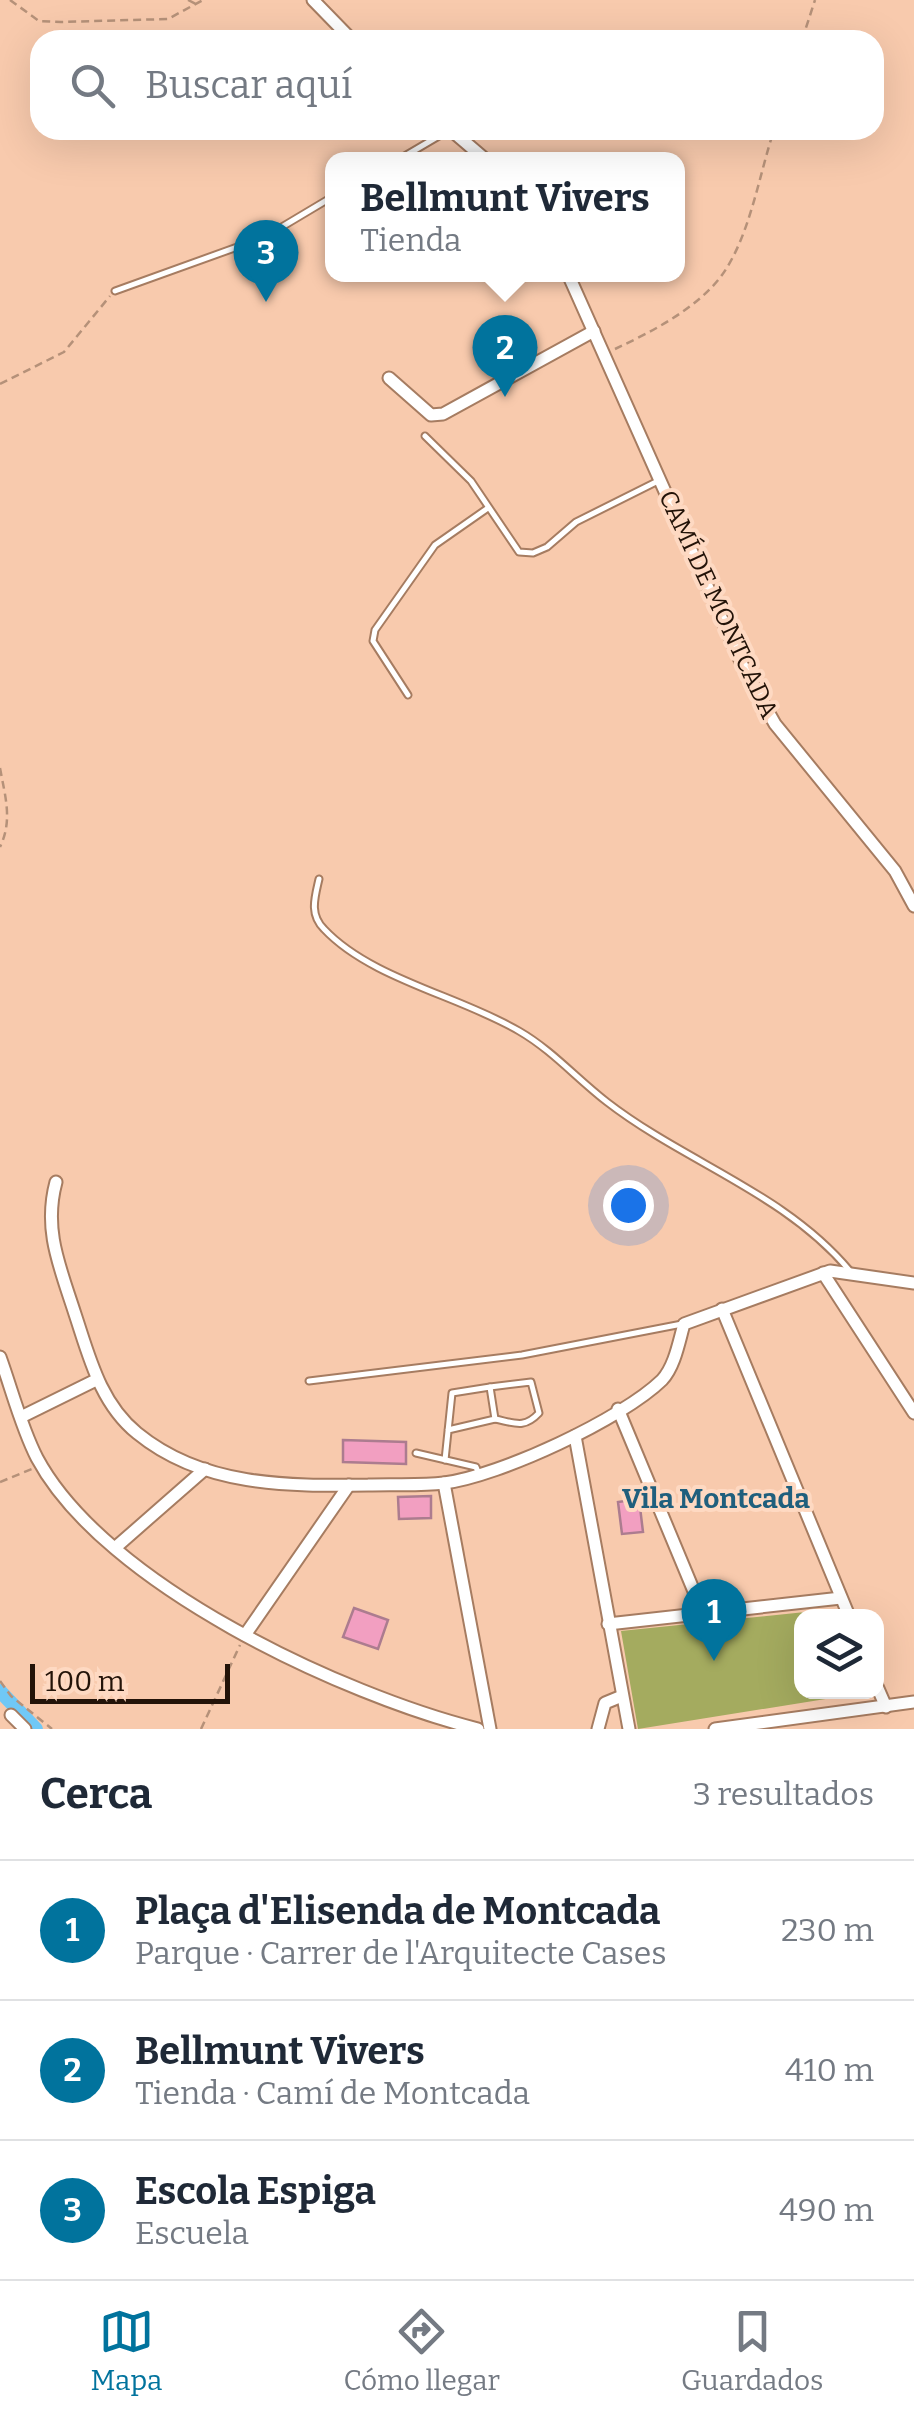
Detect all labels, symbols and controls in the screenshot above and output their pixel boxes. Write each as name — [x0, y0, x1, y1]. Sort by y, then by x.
search box — [30, 30, 884, 140]
icon: search — [65, 58, 120, 113]
text: Buscar aquí — [145, 62, 352, 108]
popup — [325, 152, 685, 282]
text: Bellmunt Vivers — [360, 175, 650, 221]
pin: 3 — [234, 220, 298, 302]
text: Tienda — [360, 221, 462, 259]
pin: 2 — [472, 314, 538, 397]
street label: CAMÍ DE MONTCADA — [652, 485, 785, 723]
your location — [603, 1180, 654, 1231]
district label: Vila Montcada — [622, 1482, 810, 1515]
pin: 1 — [682, 1578, 746, 1661]
map controls — [794, 1609, 884, 1699]
button: layers — [794, 1609, 884, 1699]
scale bar — [30, 1659, 230, 1704]
text: 100 m — [45, 1665, 125, 1698]
text: Cerca — [40, 1769, 152, 1819]
text: 3 resultados — [693, 1775, 874, 1813]
text: Plaça d'Elisenda de Montcada — [135, 1888, 660, 1934]
text: 1 — [66, 1911, 79, 1949]
text: 230 m — [781, 1911, 874, 1949]
text: Parque · Carrer de l'Arquitecte Cases — [135, 1934, 667, 1972]
text: Bellmunt Vivers — [135, 2028, 425, 2074]
text: 2 — [63, 2051, 82, 2089]
text: 410 m — [785, 2051, 874, 2089]
text: Tienda · Camí de Montcada — [135, 2074, 530, 2112]
text: Escola Espiga — [135, 2168, 376, 2214]
text: 3 — [63, 2191, 82, 2229]
text: 490 m — [779, 2191, 874, 2229]
text: Escuela — [135, 2214, 249, 2252]
tab: Mapa — [91, 2304, 162, 2397]
tab: Cómo llegar — [344, 2304, 500, 2397]
tab: Guardados — [681, 2304, 823, 2397]

